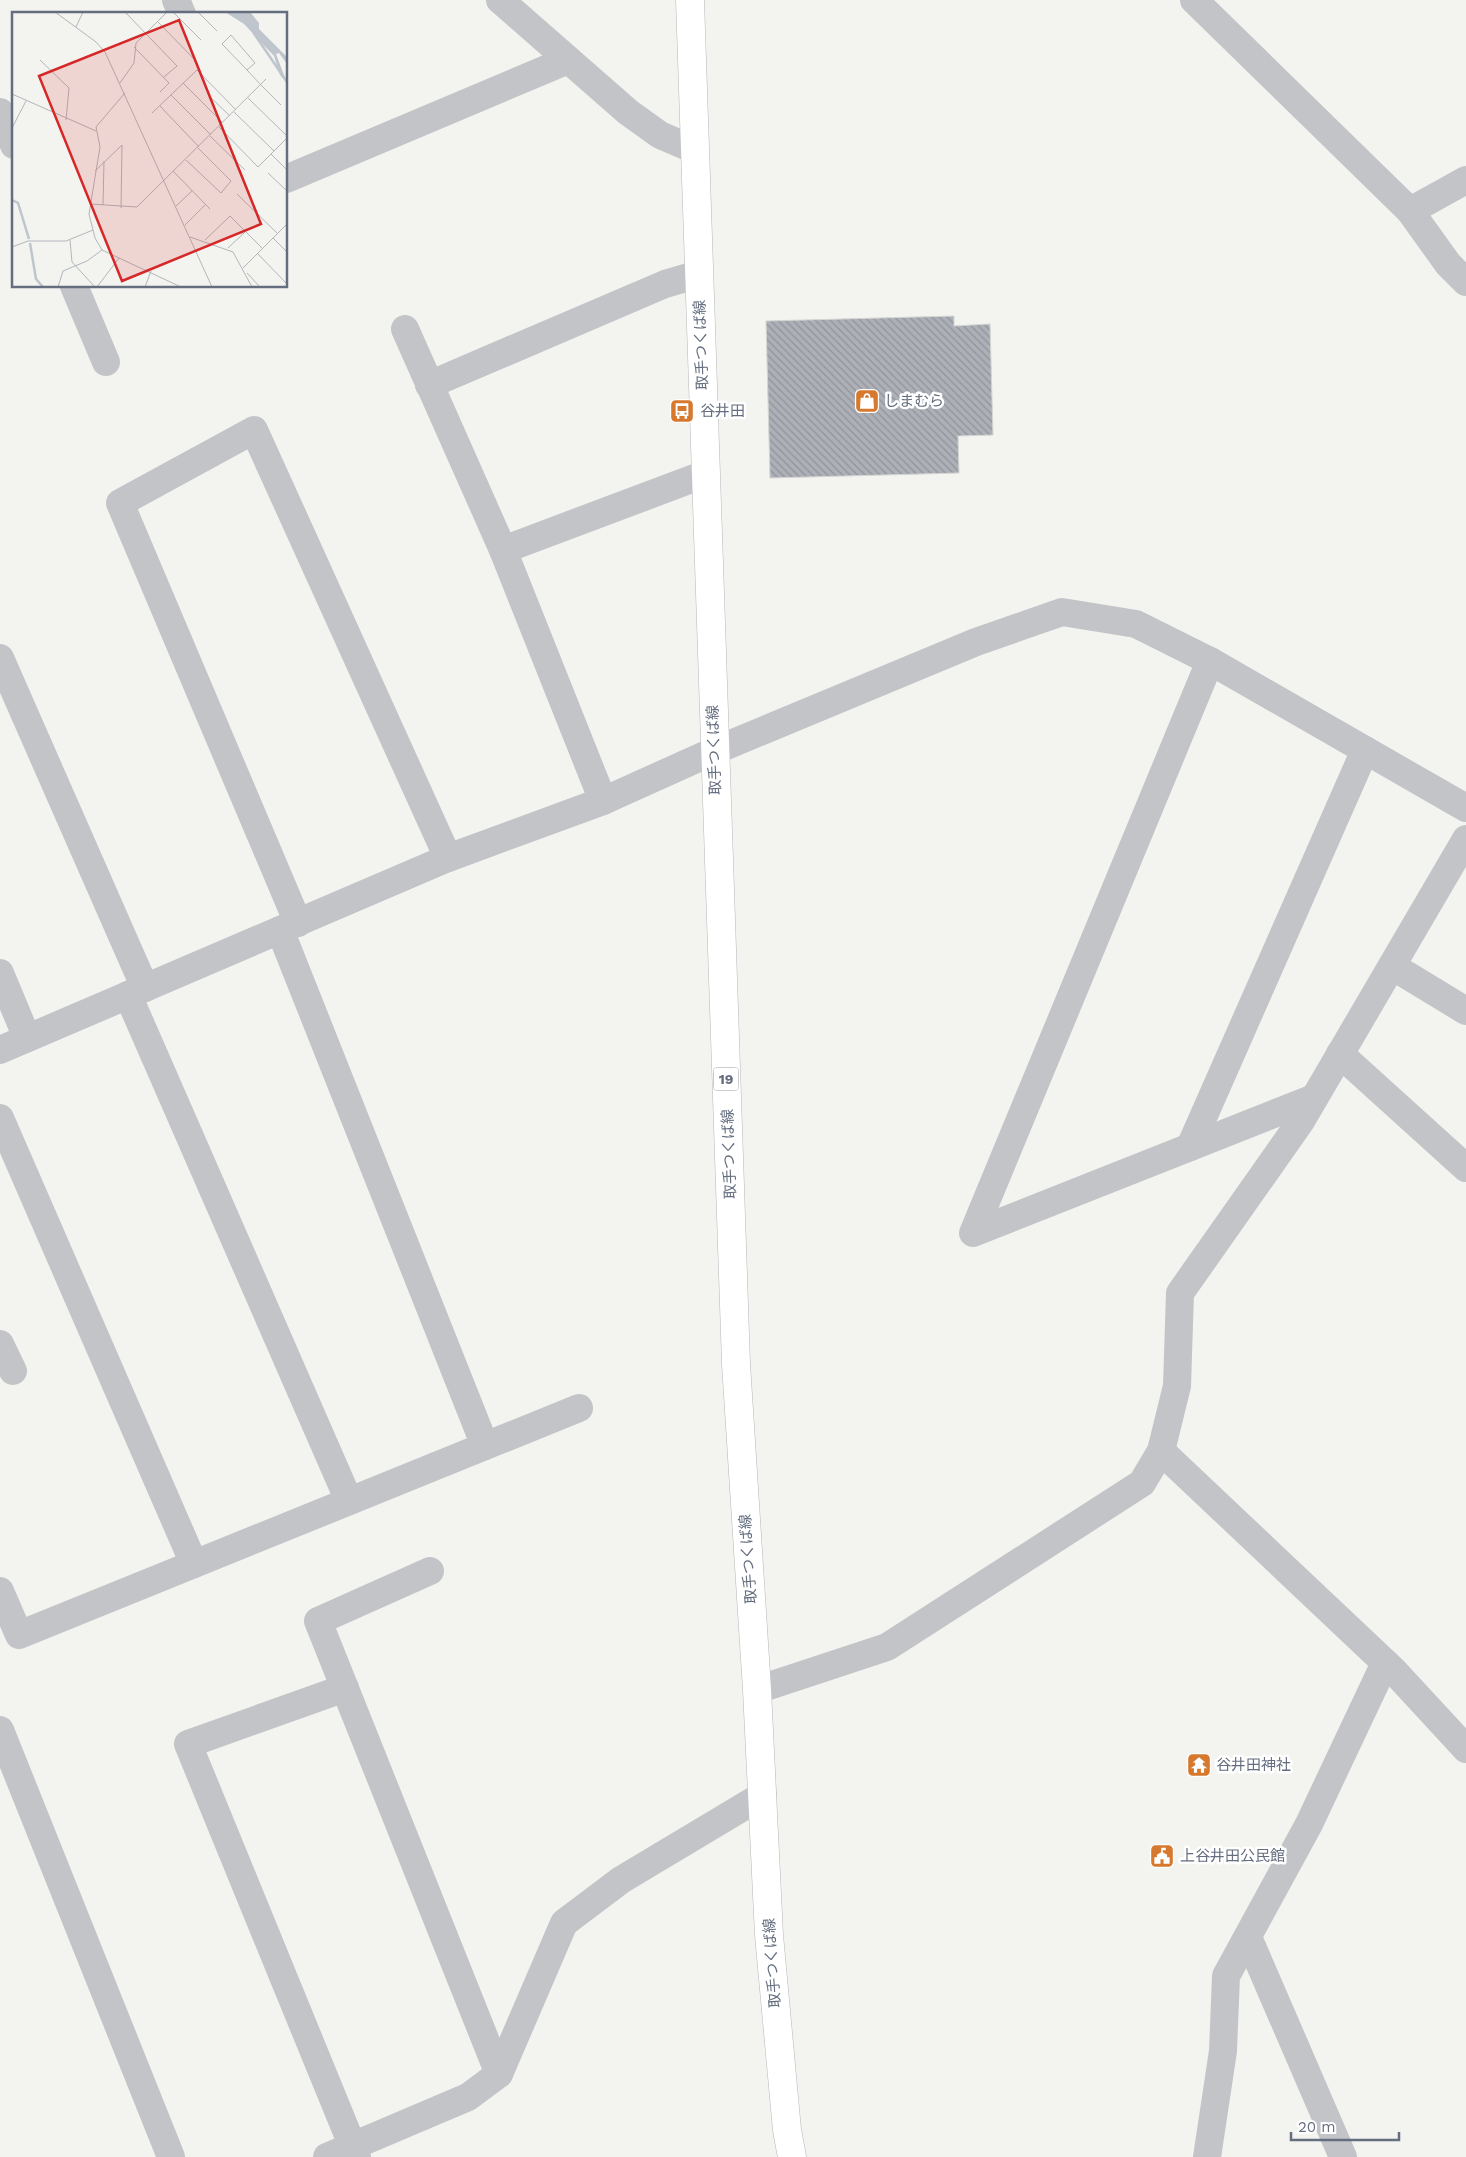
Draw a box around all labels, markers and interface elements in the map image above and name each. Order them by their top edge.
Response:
inset map [12,12,288,288]
street label: 取手つくば線 [690,300,712,390]
shop icon: しまむら [854,388,880,414]
place label: しまむら [884,392,944,410]
bus stop icon: 谷井田 [669,398,695,424]
place label: 谷井田 [700,402,745,420]
street label: 取手つくば線 [703,705,725,795]
road number: 19 [714,1068,738,1090]
street label: 取手つくば線 [718,1109,740,1199]
street label: 取手つくば線 [736,1513,760,1605]
temple icon: 谷井田神社 [1186,1752,1212,1778]
place label: 谷井田神社 [1216,1756,1291,1774]
public building icon: 上谷井田公民館 [1149,1843,1175,1869]
place label: 上谷井田公民館 [1180,1847,1285,1865]
street label: 取手つくば線 [760,1917,784,2009]
scale bar [1291,2110,1398,2142]
text: 20 m [1298,2118,1336,2136]

